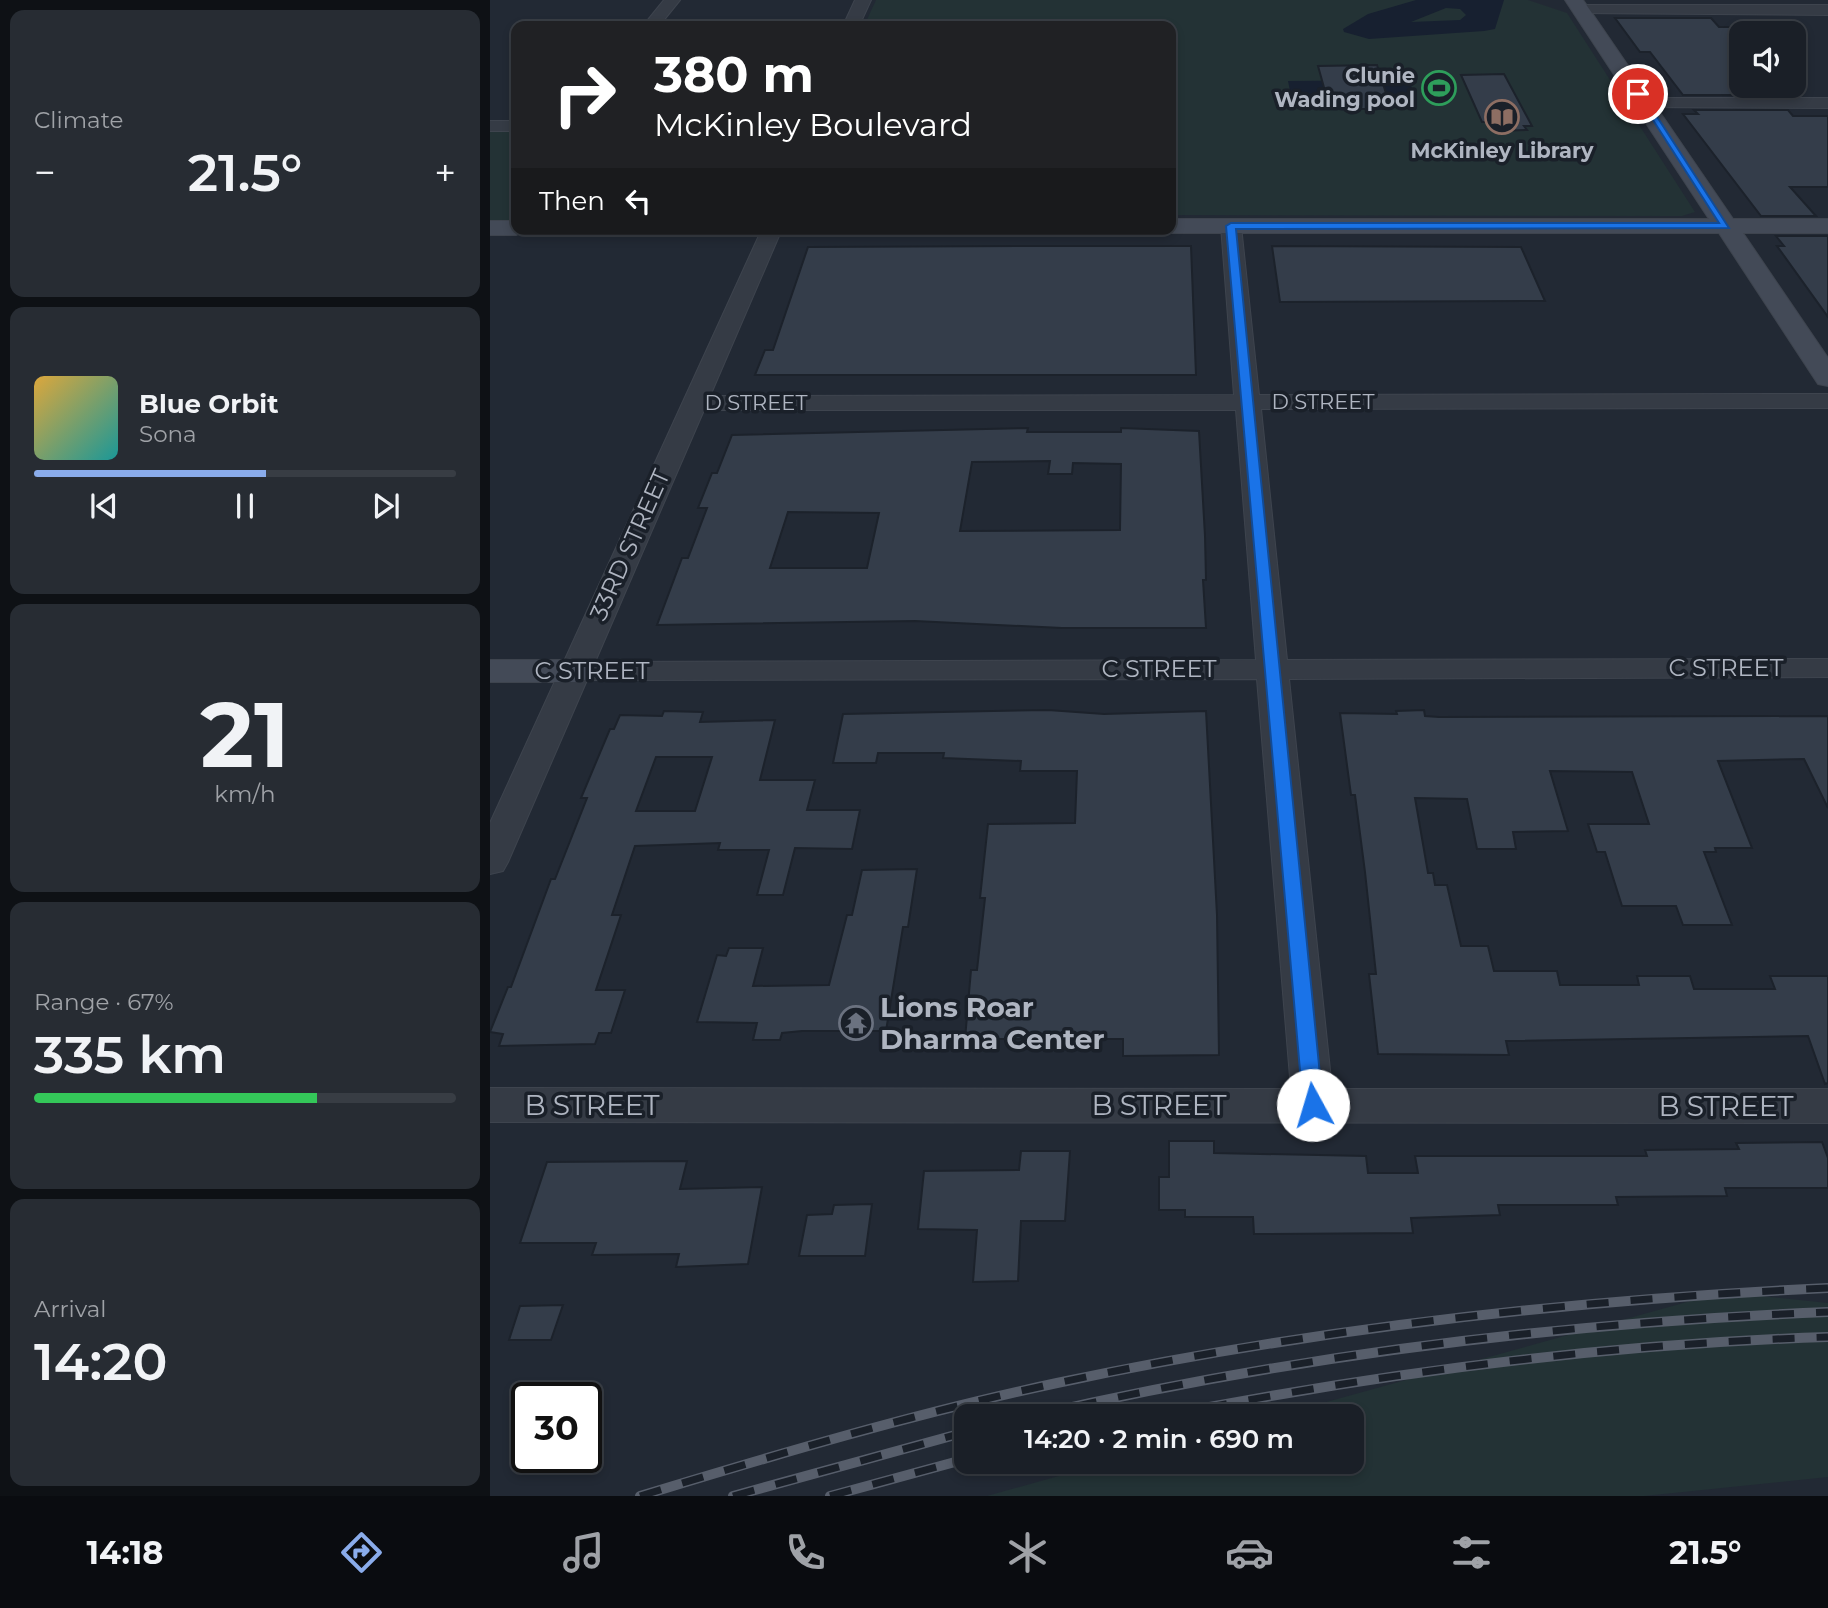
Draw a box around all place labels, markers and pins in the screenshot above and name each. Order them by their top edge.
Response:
place label: Clunie Wading pool [1274,63,1415,112]
pin [1608,64,1668,124]
sports icon: Clunie Wading pool [1420,69,1458,107]
library icon: McKinley Library [1483,98,1521,136]
place label: McKinley Library [1410,138,1594,163]
place label: Lions Roar Dharma Center [880,990,1105,1056]
temple icon: Lions Roar Dharma Center [837,1004,875,1042]

